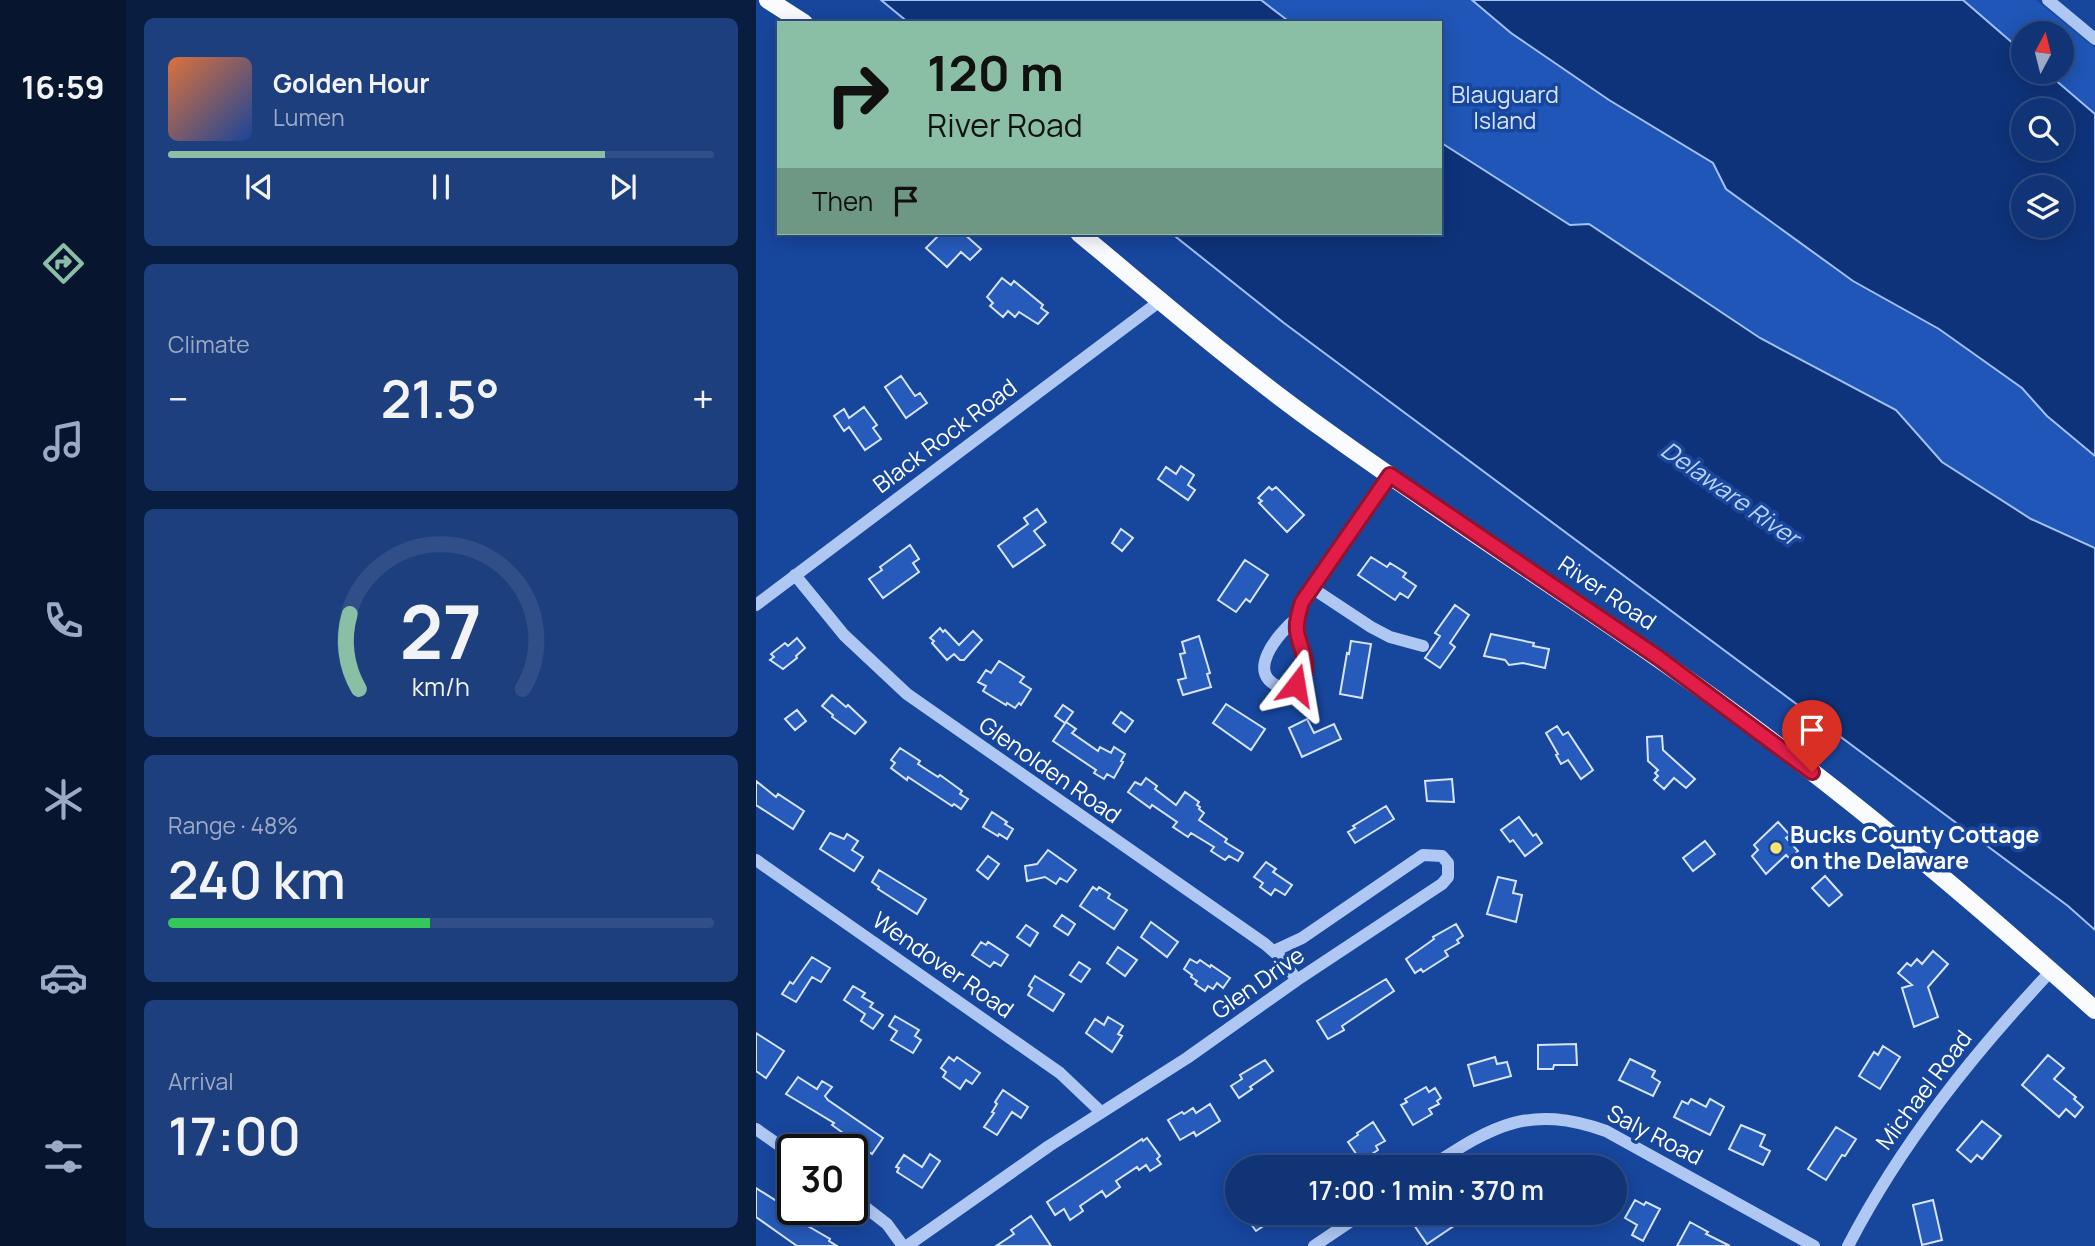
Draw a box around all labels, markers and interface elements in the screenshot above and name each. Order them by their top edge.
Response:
north arrow [2011,21,2074,84]
map controls [2011,21,2074,238]
text: 120 m [927,39,1064,106]
icon: right [812,49,903,140]
text: 16:59 [21,65,105,109]
text: Golden Hour [273,65,430,101]
park label: Blauguard Island [1451,78,1559,136]
button: search [2011,98,2074,161]
text: Lumen [273,101,345,133]
text: River Road [927,103,1083,147]
icon: previous [240,168,278,206]
icon: pause [422,168,460,206]
icon: next [604,168,642,206]
button: layers [2011,175,2074,238]
icon: arrive [887,182,925,220]
text: Then [812,183,873,219]
icon: directions [39,239,88,288]
text: Climate [168,328,250,360]
text: 21.5° [381,363,500,434]
street label: Black Rock Road [866,371,1023,500]
text: − [168,372,189,424]
text: + [692,372,714,424]
icon: music [39,417,88,466]
water label: Delaware River [1655,433,1809,555]
street label: River Road [1552,548,1663,637]
text: 27 [400,581,482,681]
icon: phone [39,596,88,645]
position arrow [1259,648,1333,722]
text: km/h [412,669,470,704]
pin [1782,700,1842,772]
street label: Glenolden Road [973,708,1128,830]
icon: arrive [1793,711,1831,749]
icon: climate [39,775,88,824]
text: Range · 48% [168,809,298,841]
place label: Bucks County Cottage on the Delaware [1790,818,2040,876]
marker: Bucks County Cottage on the Delaware [1768,840,1784,856]
text: 240 km [168,844,346,915]
street label: Wendover Road [867,904,1021,1025]
street label: Glen Drive [1205,938,1310,1026]
icon: car [39,953,88,1002]
street label: Michael Road [1868,1023,1979,1156]
text: Arrival [168,1065,234,1097]
street label: Saly Road [1602,1096,1709,1172]
text: 17:00 [168,1100,301,1171]
icon: filters [39,1132,88,1181]
speed limit sign: 30 [777,1134,868,1225]
text: 17:00 · 1 min · 370 m [1308,1172,1544,1208]

